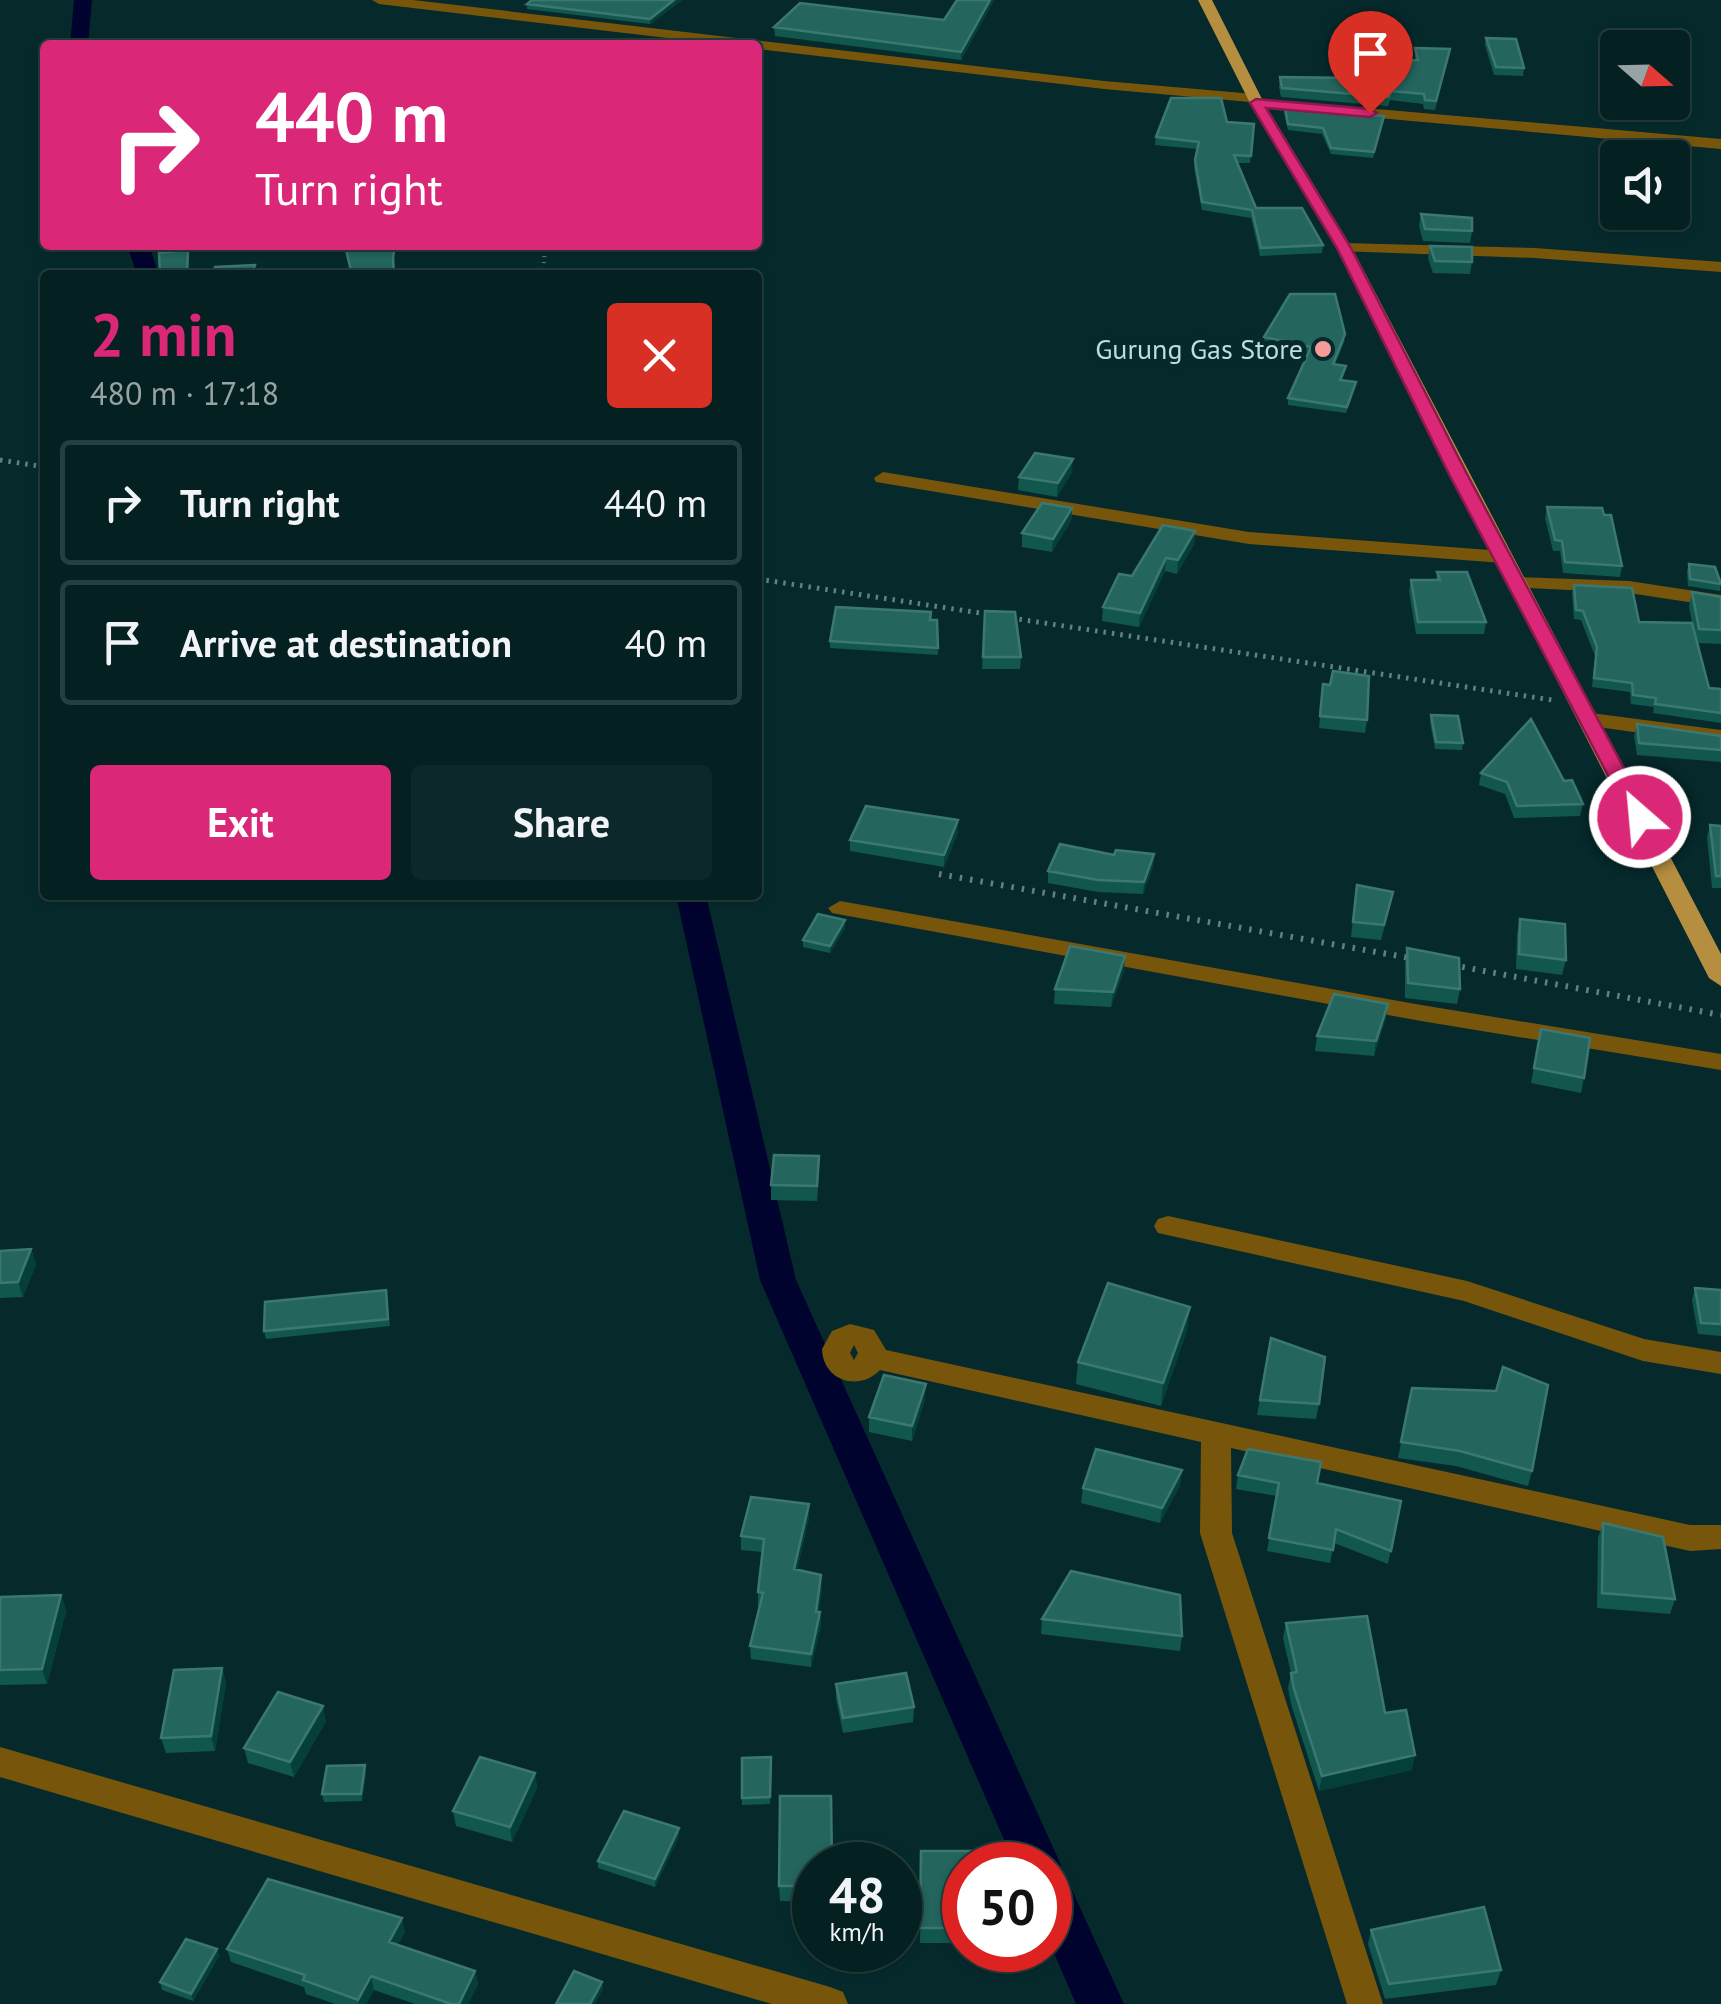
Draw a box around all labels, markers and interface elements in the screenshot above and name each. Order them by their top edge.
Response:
pin [1328,11,1413,114]
icon: arrive [1343,26,1398,81]
north arrow [1600,30,1690,120]
map controls [1600,30,1690,230]
text: 440 m [255,71,448,161]
icon: right [90,80,220,210]
button: sound [1600,140,1690,230]
text: Turn right [255,159,443,217]
text: 2 min [90,295,236,373]
button: close [607,303,712,408]
place label: Gurung Gas Store [1095,330,1303,367]
marker: Gurung Gas Store [1312,338,1334,360]
text: 480 m · 17:18 [90,372,279,414]
icon: right [95,475,150,530]
text: Turn right [180,478,340,527]
text: 440 m [604,478,707,527]
icon: arrive [95,615,150,670]
text: Arrive at destination [180,618,512,667]
text: 40 m [625,618,707,667]
button: Exit [90,765,391,880]
button: Share [411,765,712,880]
position arrow [1588,765,1692,869]
speed limit sign: 50 [942,1842,1072,1972]
text: 48 [829,1862,885,1927]
text: km/h [830,1916,884,1948]

